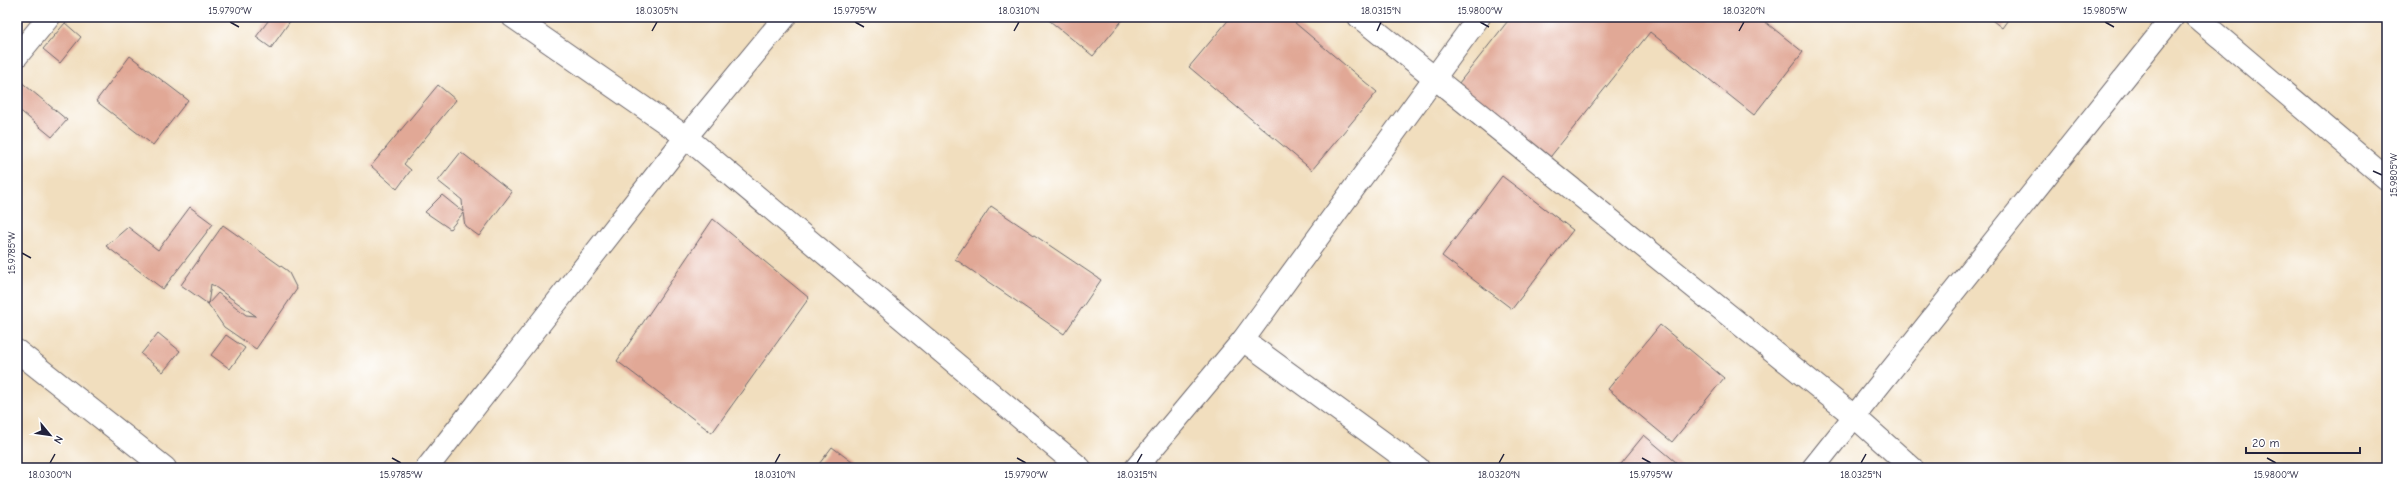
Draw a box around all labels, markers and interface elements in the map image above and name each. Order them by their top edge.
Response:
text: 15.9790°W [208,5,252,17]
text: 18.0305°N [636,5,678,17]
text: 15.9795°W [834,5,877,17]
text: 18.0310°N [999,5,1039,17]
text: 18.0315°N [1361,5,1401,17]
text: 15.9800°W [1458,5,1503,17]
text: 18.0320°N [1723,5,1765,17]
text: 15.9805°W [2083,5,2127,17]
text: 15.9805°W [2388,153,2400,197]
text: 15.9785°W [6,231,18,274]
north arrow [30,415,70,455]
scale bar [2246,429,2360,455]
text: N [51,433,66,446]
text: 20 m [2252,436,2280,450]
text: 18.0300°N [28,469,72,481]
text: 15.9785°W [380,469,423,481]
text: 18.0310°N [755,469,795,481]
text: 15.9790°W [1004,469,1048,481]
text: 18.0315°N [1117,469,1157,481]
text: 18.0320°N [1478,469,1520,481]
text: 15.9795°W [1630,469,1673,481]
text: 18.0325°N [1840,469,1882,481]
text: 15.9800°W [2254,469,2299,481]

